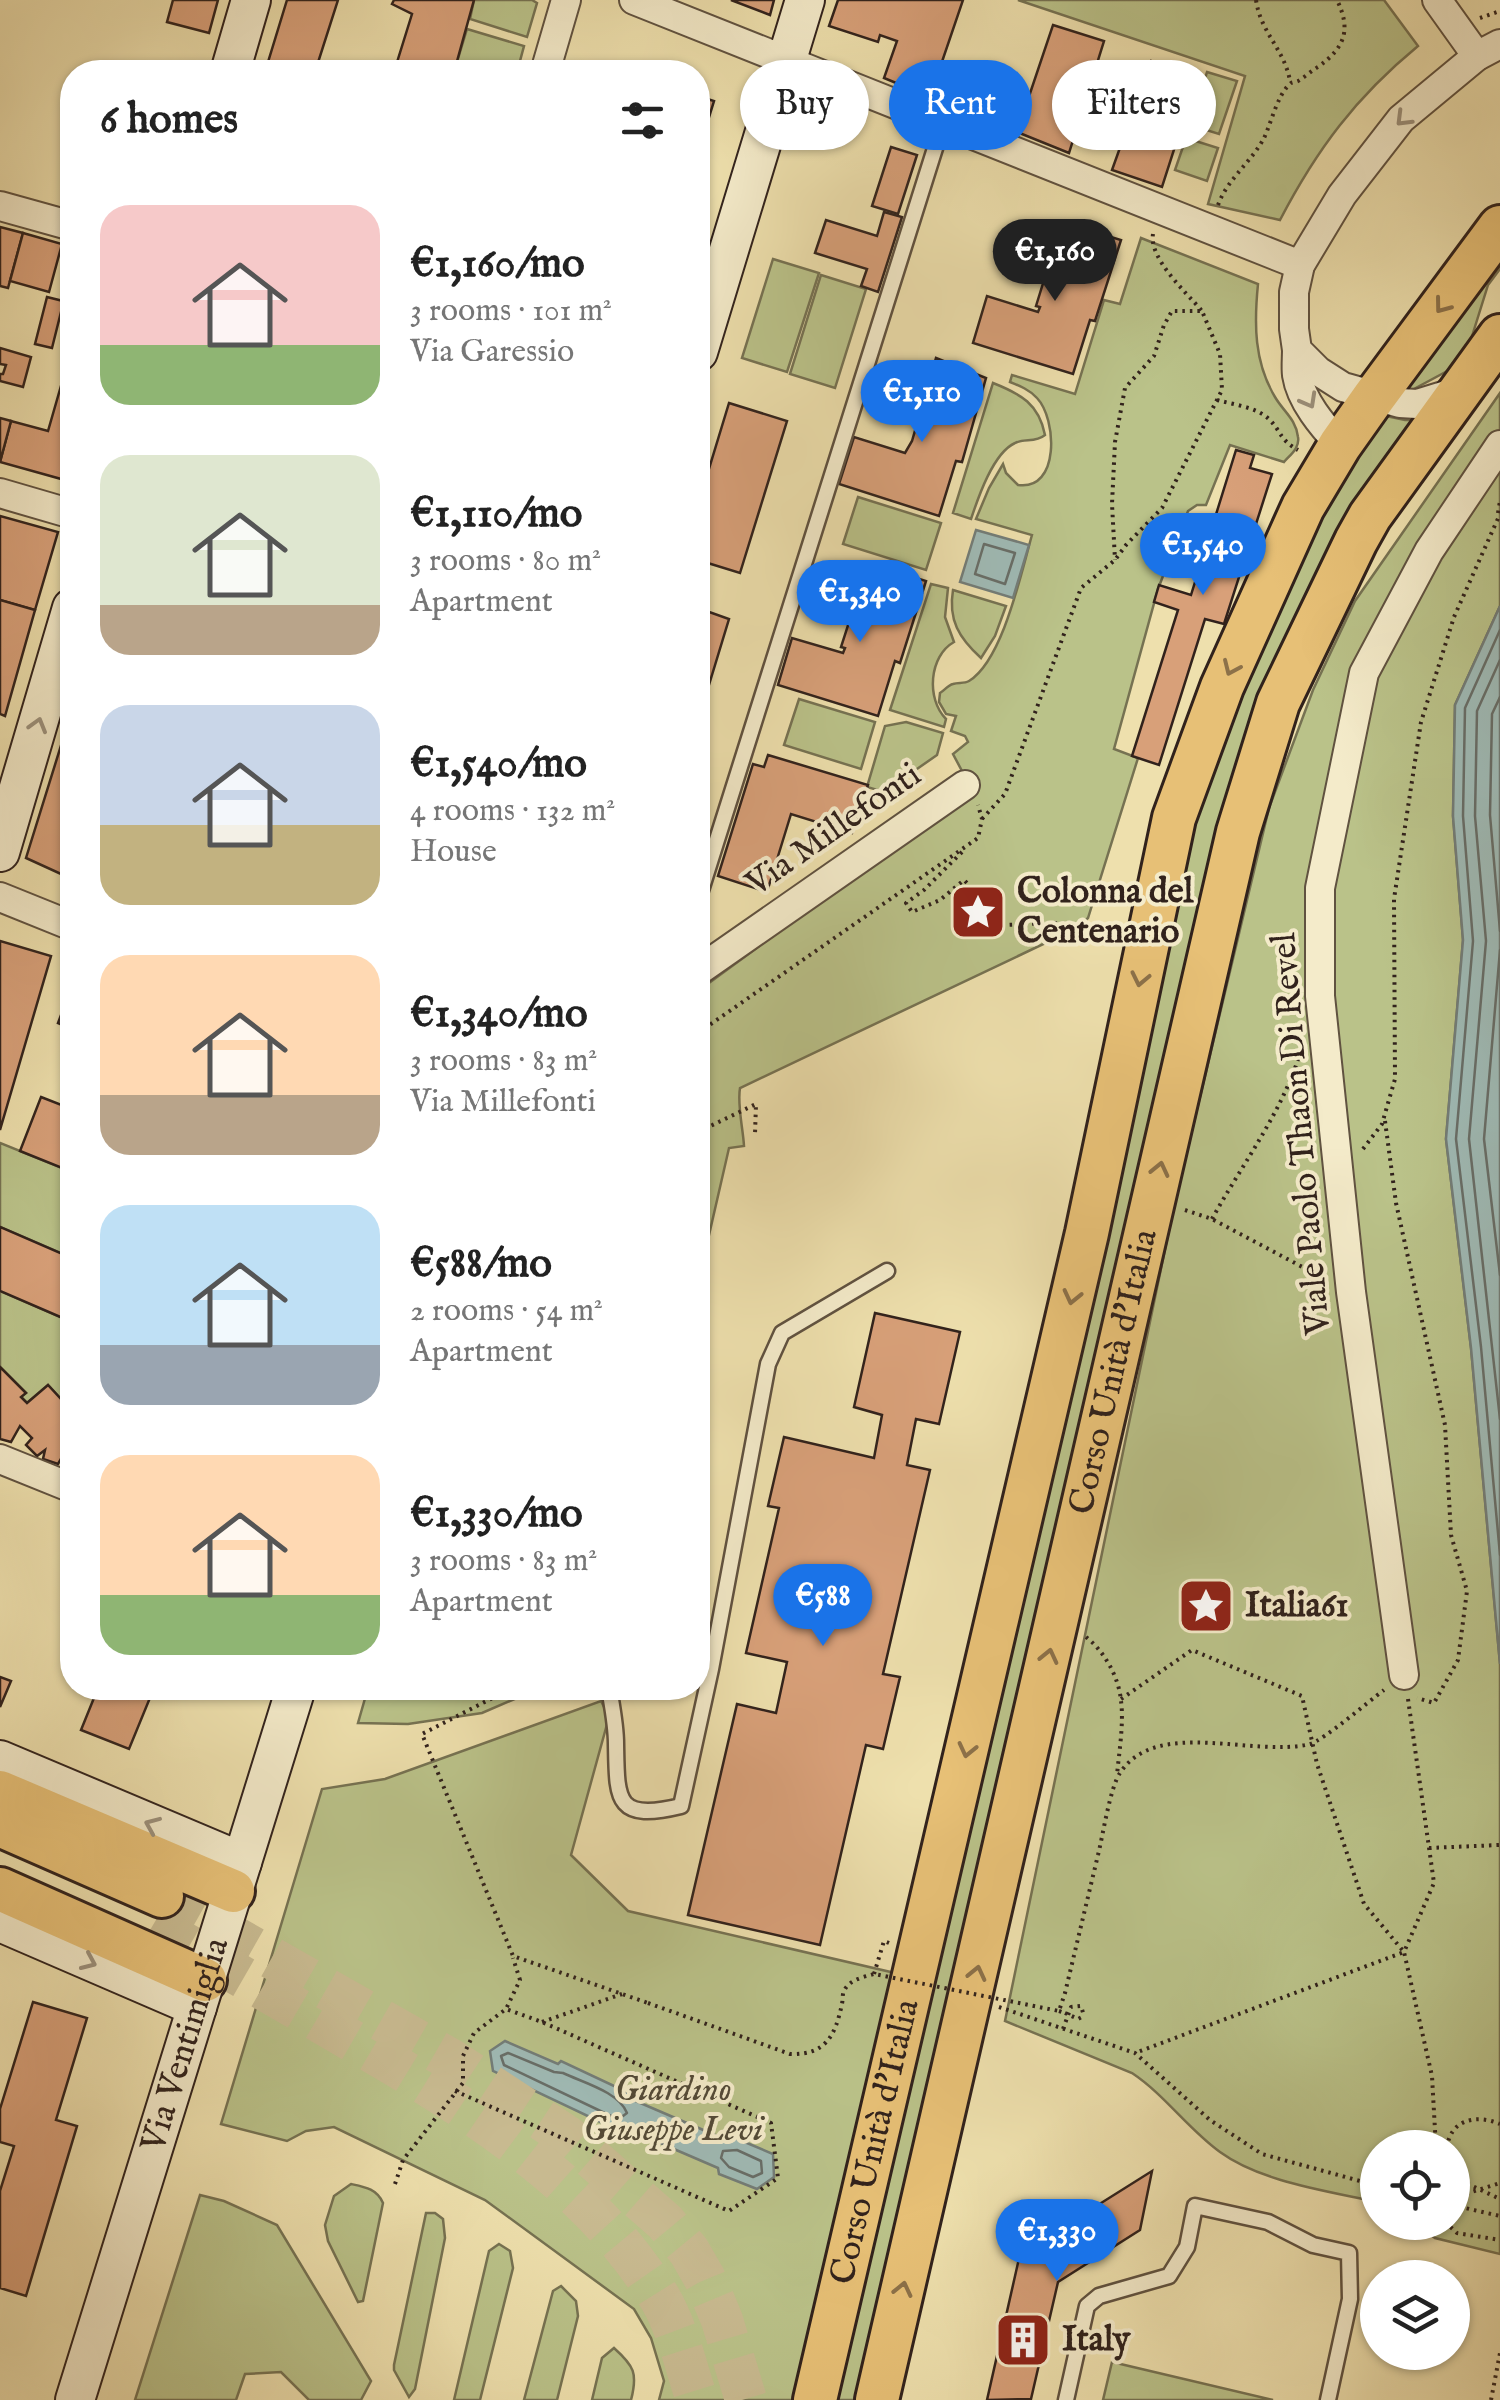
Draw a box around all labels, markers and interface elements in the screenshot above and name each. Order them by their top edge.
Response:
chip: Buy [740,60,869,150]
chip: Rent [889,60,1032,150]
chip: Filters [1052,60,1216,150]
icon: filters [615,93,670,148]
text: 6 homes [100,94,238,147]
one-way arrow [1397,107,1415,125]
pin: €1,160 [974,219,1136,304]
text: €1,160 [1015,231,1095,272]
text: €1,160/mo [410,238,585,291]
icon: home [180,245,300,365]
text: 3 rooms · 101 m² [410,291,612,332]
one-way arrow [1437,295,1454,313]
text: Via Garessio [410,332,574,373]
pin: €1,110 [841,360,1003,445]
text: €1,110 [883,372,961,413]
one-way arrow [1296,391,1316,409]
text: €1,110/mo [410,488,582,541]
icon: home [180,495,300,615]
pin: €1,540 [1122,513,1284,598]
text: €1,540 [1162,525,1244,566]
text: 3 rooms · 80 m² [410,541,601,582]
pin: €1,340 [779,560,941,645]
text: €1,340 [819,572,901,613]
text: Apartment [410,582,553,623]
one-way arrow [1223,658,1243,676]
one-way arrow [26,718,47,735]
text: €1,540/mo [410,738,587,791]
icon: home [180,745,300,865]
street label: Via Millefonti [737,753,930,907]
text: 4 rooms · 132 m² [410,791,615,832]
text: House [410,832,497,873]
place label: Colonna del Centenario [1017,870,1195,955]
place icon: Colonna del Centenario [948,882,1008,942]
street label: Viale Paolo Thaon Di Revel [1262,931,1342,1338]
one-way arrow [1131,970,1152,987]
text: €1,340/mo [410,988,588,1041]
icon: home [180,995,300,1115]
text: 3 rooms · 83 m² [410,1041,597,1082]
text: Via Millefonti [410,1082,596,1123]
one-way arrow [1148,1160,1169,1177]
street label: Corso Unità d'Italia [1059,1224,1168,1519]
text: €588/mo [410,1238,552,1291]
icon: home [180,1245,300,1365]
one-way arrow [1063,1288,1084,1305]
text: 2 rooms · 54 m² [410,1291,603,1332]
text: Apartment [410,1332,553,1373]
text: €1,330/mo [410,1488,583,1541]
icon: home [180,1495,300,1615]
text: 3 rooms · 83 m² [410,1541,597,1582]
pin: €588 [764,1564,882,1649]
text: €588 [795,1576,851,1617]
place icon: Italia61 [1176,1576,1236,1636]
text: Apartment [410,1582,553,1623]
place label: Italia61 [1245,1584,1349,1629]
one-way arrow [1037,1648,1058,1665]
one-way arrow [958,1741,979,1758]
one-way arrow [144,1816,162,1836]
street label: Via Ventimiglia [131,1931,240,2158]
one-way arrow [79,1949,97,1969]
one-way arrow [965,1965,986,1982]
street label: Corso Unità d'Italia [820,1994,930,2289]
park label: Giardino Giuseppe Levi [583,2068,765,2153]
map controls [1360,2130,1470,2370]
button: locate [1360,2130,1470,2240]
pin: €1,330 [976,2199,1138,2284]
text: €1,330 [1018,2211,1096,2252]
button: layers [1360,2260,1470,2370]
one-way arrow [891,2281,912,2298]
building icon: Italy [993,2310,1053,2370]
place label: Italy [1062,2318,1131,2363]

